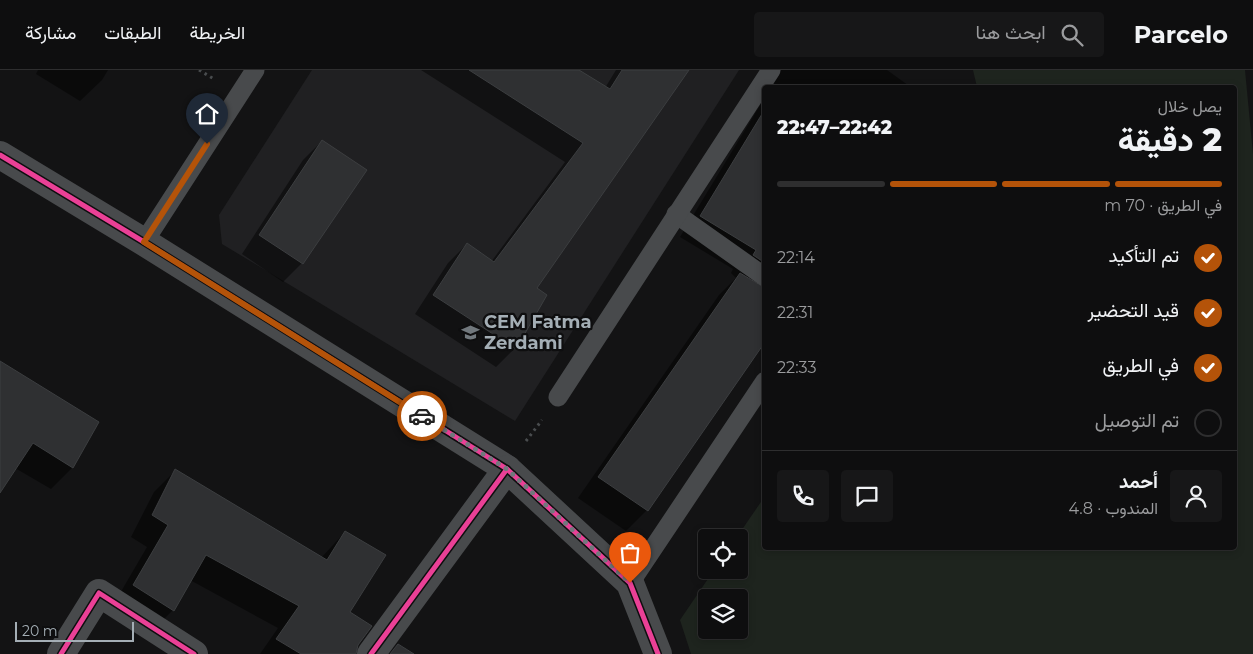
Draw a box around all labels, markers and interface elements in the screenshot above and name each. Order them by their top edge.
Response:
search box [754,12,1104,57]
text: Parcelo [1134,20,1228,49]
text: ابحث هنا [976,21,1046,44]
icon: search [1058,21,1086,49]
text: مشاركة [25,22,76,44]
text: الطبقات [104,22,161,44]
text: الخريطة [189,22,245,44]
pin [186,93,228,144]
text: يصل خلال [1158,97,1222,116]
icon: home [193,100,221,128]
text: 22:42–22:47 [777,116,892,139]
text: 2 دقيقة [1118,120,1222,159]
text: في الطريق · 70 m [1104,196,1222,215]
text: تم التأكيد [1109,244,1179,267]
icon: check [1194,244,1222,272]
text: 22:14 [777,248,815,267]
text: قيد التحضير [1087,299,1179,322]
icon: check [1194,299,1222,327]
text: 22:31 [777,303,813,322]
place label: CEM Fatma Zerdami [484,311,592,354]
school or university icon: CEM Fatma Zerdami [460,322,480,342]
text: في الطريق [1102,354,1179,377]
icon: check [1194,354,1222,382]
text: 22:33 [777,358,817,377]
courier [397,391,447,441]
icon: car [408,402,436,430]
text: تم التوصيل [1095,409,1179,432]
button: phone [777,470,829,522]
button: chat [841,470,893,522]
text: أحمد [1119,470,1158,493]
button: person [1170,470,1222,522]
text: المندوب · 4.8 [1068,499,1158,518]
map controls [698,529,748,639]
button: locate [698,529,748,579]
pin [609,532,651,583]
icon: bag [616,539,644,567]
button: layers [698,589,748,639]
scale bar [15,619,134,642]
text: 20 m [22,622,58,640]

